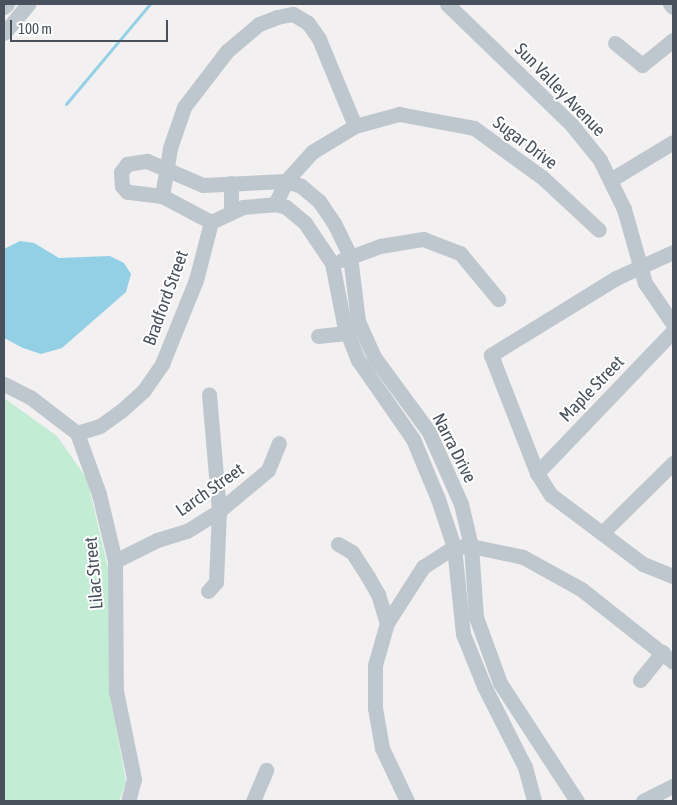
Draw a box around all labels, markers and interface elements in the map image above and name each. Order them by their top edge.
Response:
scale bar [12,10,170,42]
text: 100 m [18,20,52,37]
street label: Sun Valley Avenue [510,39,610,141]
street label: Sugar Drive [489,112,561,174]
street label: Bradford Street [139,248,193,348]
street label: Maple Street [555,351,629,427]
street label: Narra Drive [427,410,481,486]
street label: Larch Street [172,459,248,521]
street label: Lilac Street [80,536,108,610]

